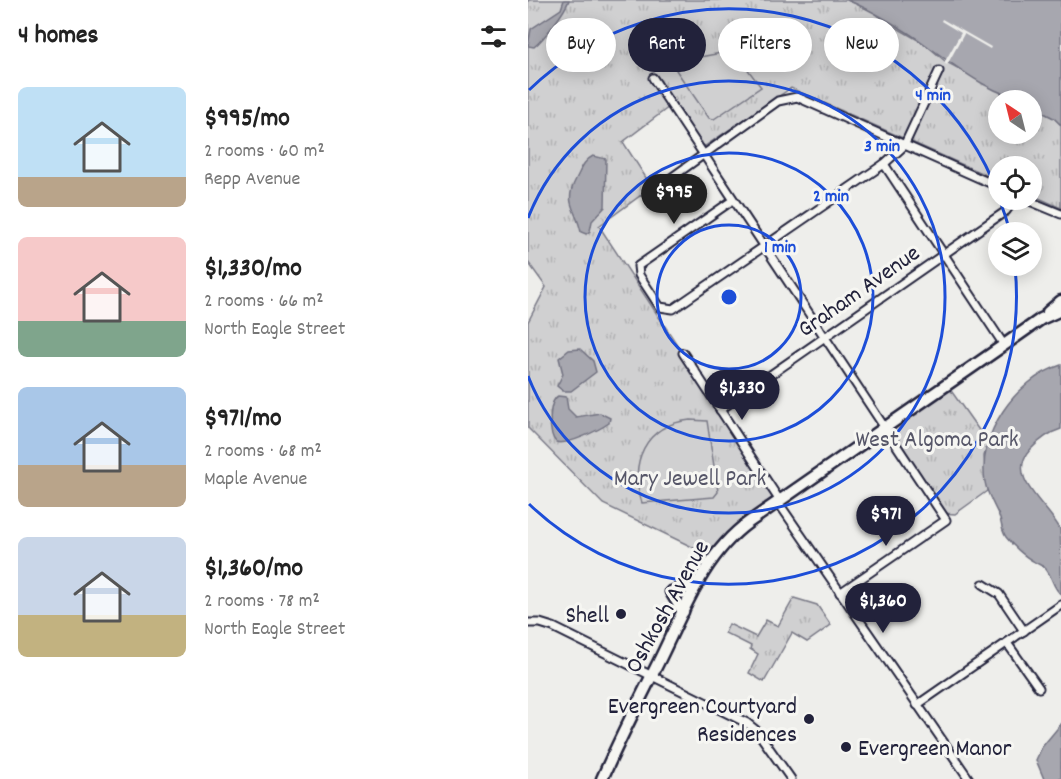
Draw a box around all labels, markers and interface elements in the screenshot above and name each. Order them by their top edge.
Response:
text: 4 homes [18,18,98,55]
chip: Buy [546,18,616,72]
chip: Rent [628,18,706,72]
chip: Filters [718,18,812,72]
chip: New [824,18,899,72]
icon: filters [477,20,510,53]
text: 4 min [915,84,951,109]
north arrow [988,90,1042,144]
map controls [988,90,1042,276]
text: $995/mo [204,101,290,138]
icon: home [66,111,138,183]
text: 3 min [864,135,900,160]
text: 2 rooms · 60 m² [204,138,325,166]
button: locate [988,156,1042,210]
text: Repp Avenue [204,166,300,194]
pin: $995 [638,174,710,225]
text: $995 [655,179,693,207]
text: 2 min [813,185,849,210]
button: layers [988,222,1042,276]
text: 1 min [764,236,796,261]
street label: Graham Avenue [792,238,928,347]
text: $1,330/mo [204,251,302,288]
icon: home [66,261,138,333]
centre of rings [719,287,739,307]
text: 2 rooms · 66 m² [204,288,324,316]
text: North Eagle Street [204,316,345,344]
pin: $1,330 [693,370,791,421]
text: $1,330 [719,375,765,403]
text: $971/mo [204,401,282,438]
icon: home [66,411,138,483]
park label: West Algoma Park [856,424,1018,458]
text: 2 rooms · 68 m² [204,438,322,466]
park label: Mary Jewell Park [614,463,766,497]
text: Maple Avenue [204,466,307,494]
pin: $971 [850,496,922,547]
text: $971 [870,501,902,529]
street label: Oshkosh Avenue [618,535,719,680]
text: $1,360/mo [204,551,303,588]
icon: home [66,561,138,633]
pin: $1,360 [834,583,932,634]
text: 2 rooms · 78 m² [204,588,320,616]
text: $1,360 [859,588,907,616]
place label: Shell [565,600,609,634]
marker: Shell [614,607,628,621]
text: North Eagle Street [204,616,345,644]
place label: Evergreen Courtyard Residences [608,691,797,753]
marker: Evergreen Courtyard Residences [802,712,816,726]
place label: Evergreen Manor [858,733,1012,767]
marker: Evergreen Manor [839,740,853,754]

